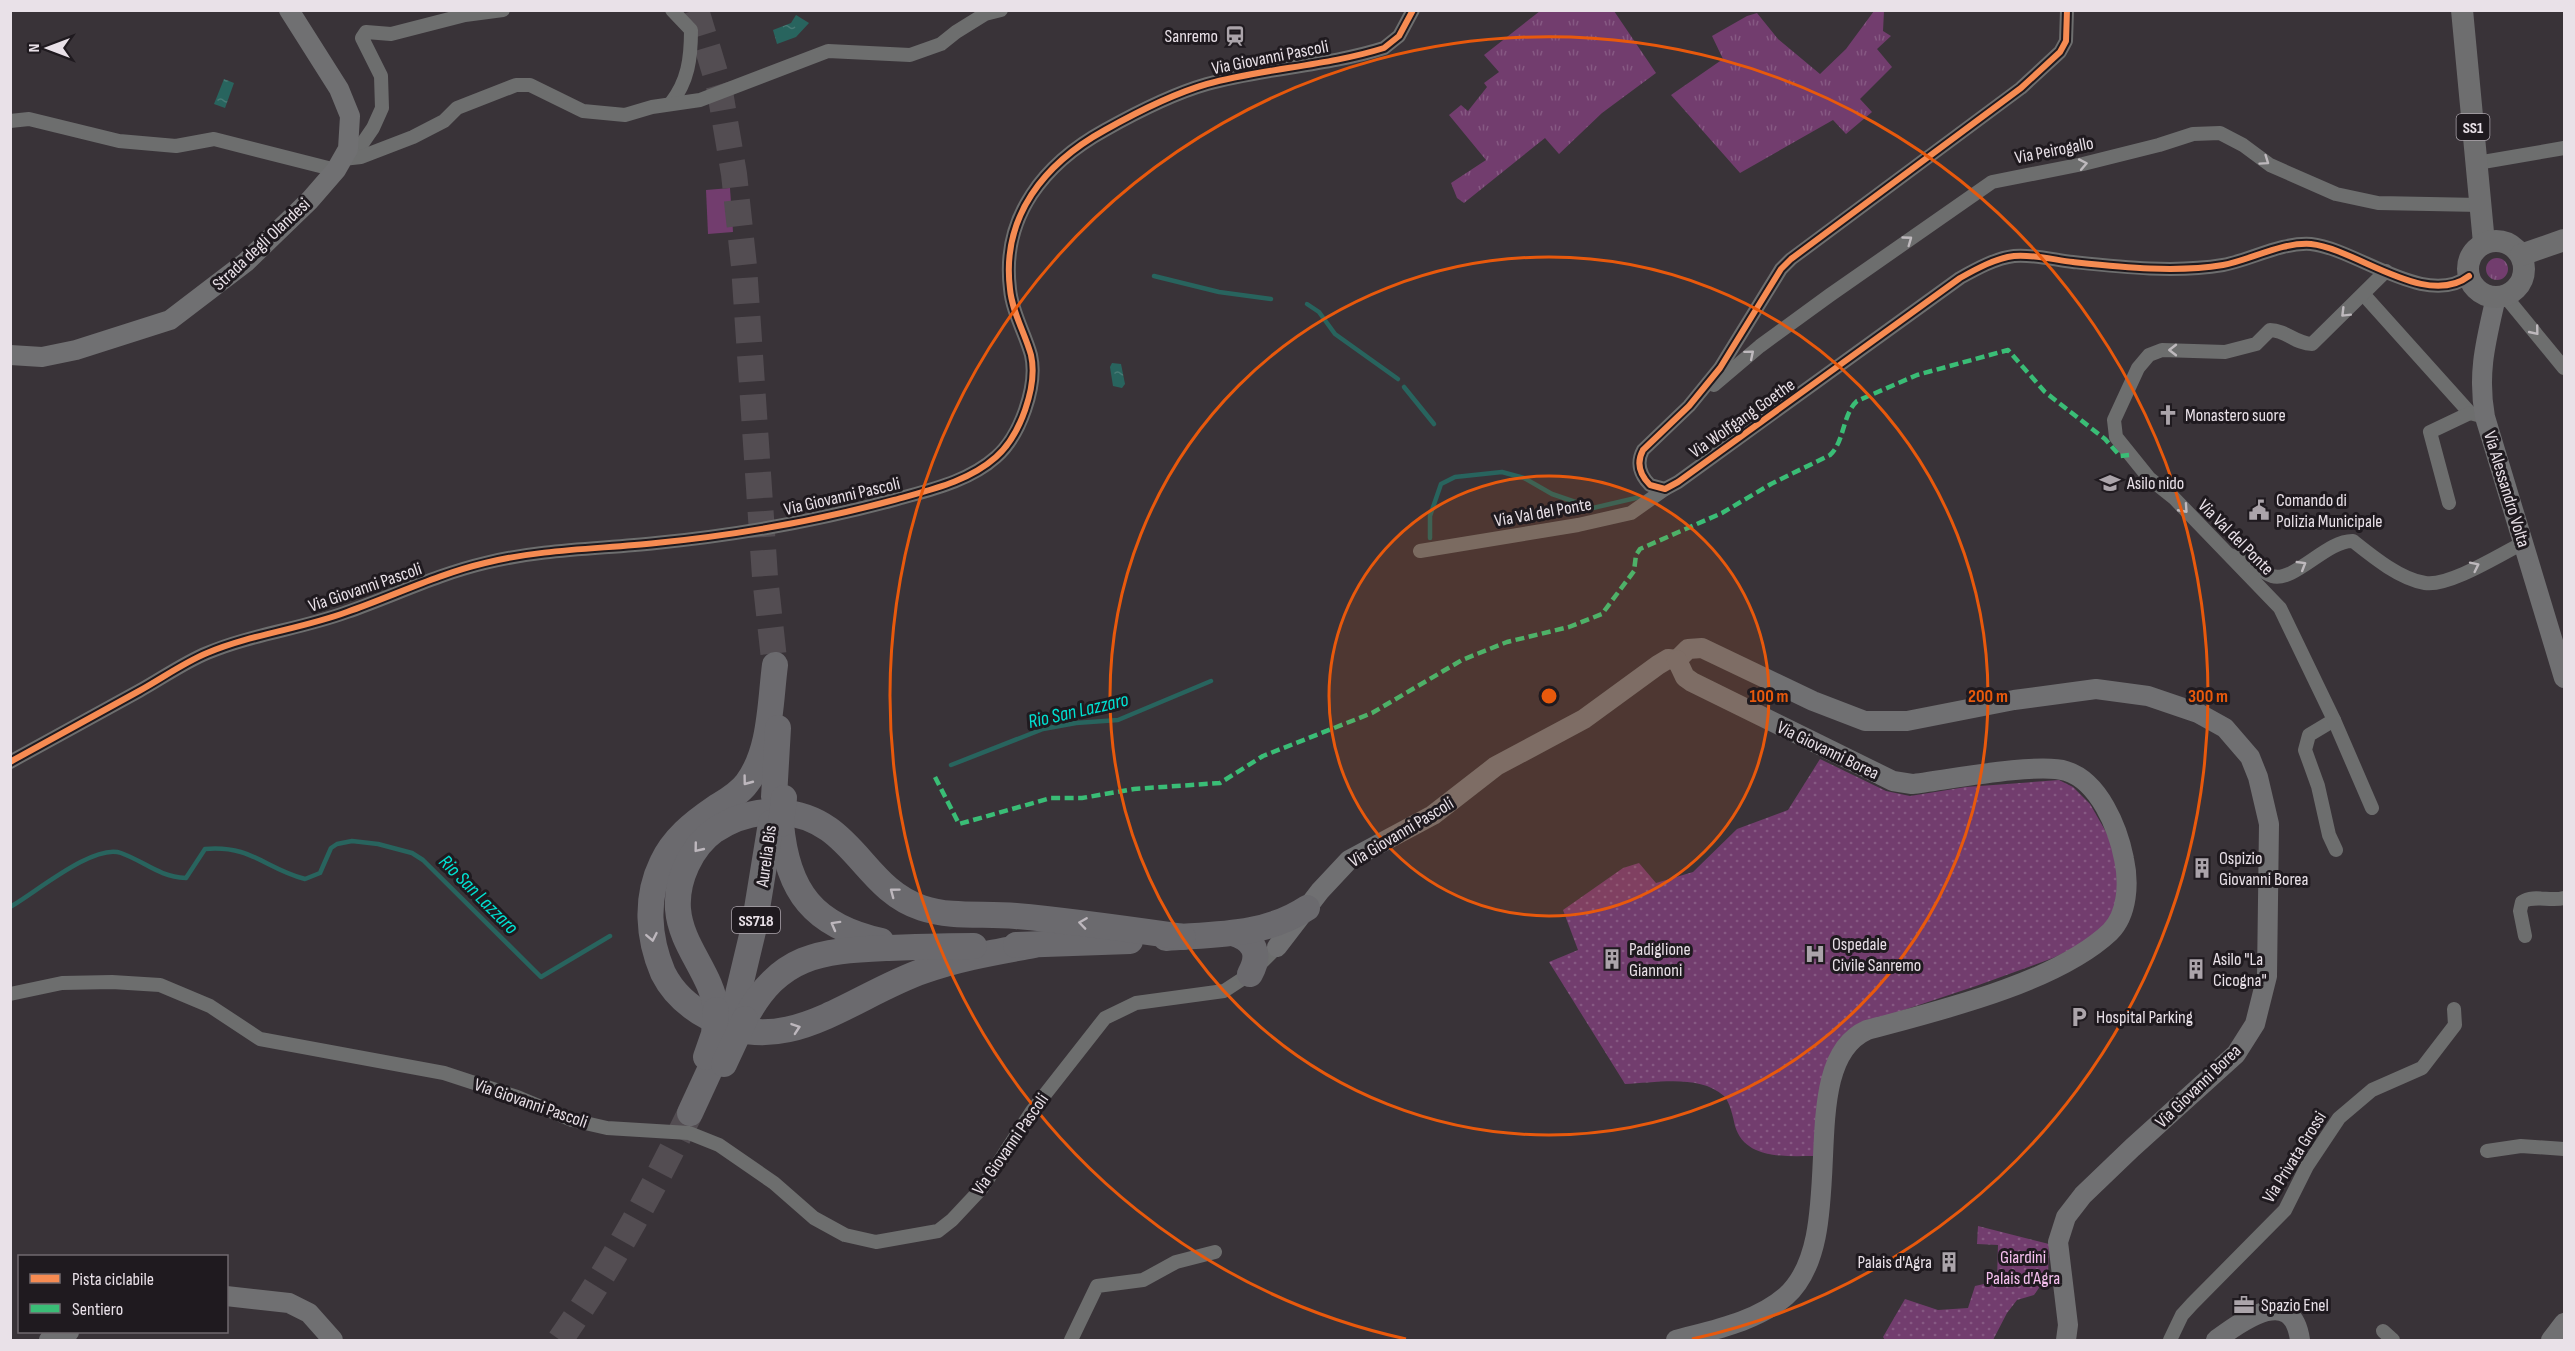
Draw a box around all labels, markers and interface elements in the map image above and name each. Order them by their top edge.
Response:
north arrow [18,18,78,78]
station icon: Sanremo [1223,24,1247,48]
place label: Sanremo [1165,26,1218,47]
street label: Via Giovanni Pascoli [1210,36,1330,79]
text: N [25,44,44,52]
road number: SS1 [2456,114,2490,140]
street label: Via Peirogallo [2013,133,2095,168]
one-way arrow [2259,154,2270,165]
one-way arrow [2077,158,2087,171]
street label: Strada degli Olandesi [208,194,314,295]
one-way arrow [1901,236,1912,247]
one-way arrow [2341,307,2352,317]
one-way arrow [2528,325,2539,336]
one-way arrow [2168,344,2177,356]
one-way arrow [1743,351,1754,362]
street label: Via Wolfgang Goethe [1685,374,1799,463]
church icon: Monastero suore [2156,403,2180,427]
place label: Monastero suore [2185,405,2286,426]
street label: Via Alessandro Volta [2479,428,2534,550]
school or university icon: Asilo nido [2098,471,2122,495]
street label: Via Giovanni Pascoli [782,473,902,520]
place label: Asilo nido [2126,473,2184,494]
place label: Comando di Polizia Municipale [2276,490,2383,532]
street label: Via Val del Ponte [1493,494,1593,531]
street label: Via Val del Ponte [2193,495,2278,580]
public building icon: Comando di Polizia Municipale [2247,498,2271,522]
one-way arrow [2177,502,2188,513]
street label: Via Giovanni Pascoli [306,558,425,617]
one-way arrow [2296,561,2306,573]
one-way arrow [2469,562,2480,574]
centre of rings [1539,686,1559,706]
text: 100 m [1750,686,1789,707]
text: 200 m [1968,686,2008,707]
text: 300 m [2188,686,2228,707]
water label: Rio San Lazzaro [1026,688,1131,734]
street label: Via Giovanni Borea [1773,717,1882,784]
one-way arrow [743,775,754,786]
street label: Via Giovanni Pascoli [1345,793,1457,872]
street label: Aurelia Bis [752,824,781,889]
one-way arrow [695,841,706,852]
place label: Ospizio Giovanni Borea [2219,848,2309,890]
water label: Rio San Lazzaro [434,850,523,939]
building icon: Ospizio Giovanni Borea [2190,856,2214,880]
one-way arrow [890,888,901,899]
road number: SS718 [732,907,780,933]
one-way arrow [1078,918,1088,930]
one-way arrow [831,921,841,932]
one-way arrow [645,931,658,941]
place label: Ospedale Civile Sanremo [1832,934,1921,976]
place label: Padiglione Giannoni [1629,939,1691,981]
hospital icon: Ospedale Civile Sanremo [1803,942,1827,966]
building icon: Padiglione Giannoni [1600,947,1624,971]
place label: Asilo "La Cicogna" [2212,949,2267,991]
building icon: Asilo "La Cicogna" [2184,957,2208,981]
parking icon: Hospital Parking [2067,1005,2091,1029]
place label: Hospital Parking [2096,1007,2193,1028]
one-way arrow [790,1022,801,1035]
street label: Via Giovanni Borea [2151,1040,2246,1132]
street label: Via Giovanni Pascoli [471,1074,590,1133]
street label: Via Giovanni Pascoli [968,1090,1053,1199]
street label: Via Privata Grossi [2258,1108,2331,1207]
park label: Giardini Palais d'Agra [1986,1247,2060,1289]
building icon: Palais d'Agra [1937,1250,1961,1274]
place label: Palais d'Agra [1857,1252,1932,1273]
legend [18,1255,228,1333]
text: Pista ciclabile [72,1269,154,1290]
office icon: Spazio Enel [2232,1293,2256,1317]
place label: Spazio Enel [2261,1295,2329,1316]
text: Sentiero [72,1299,123,1320]

